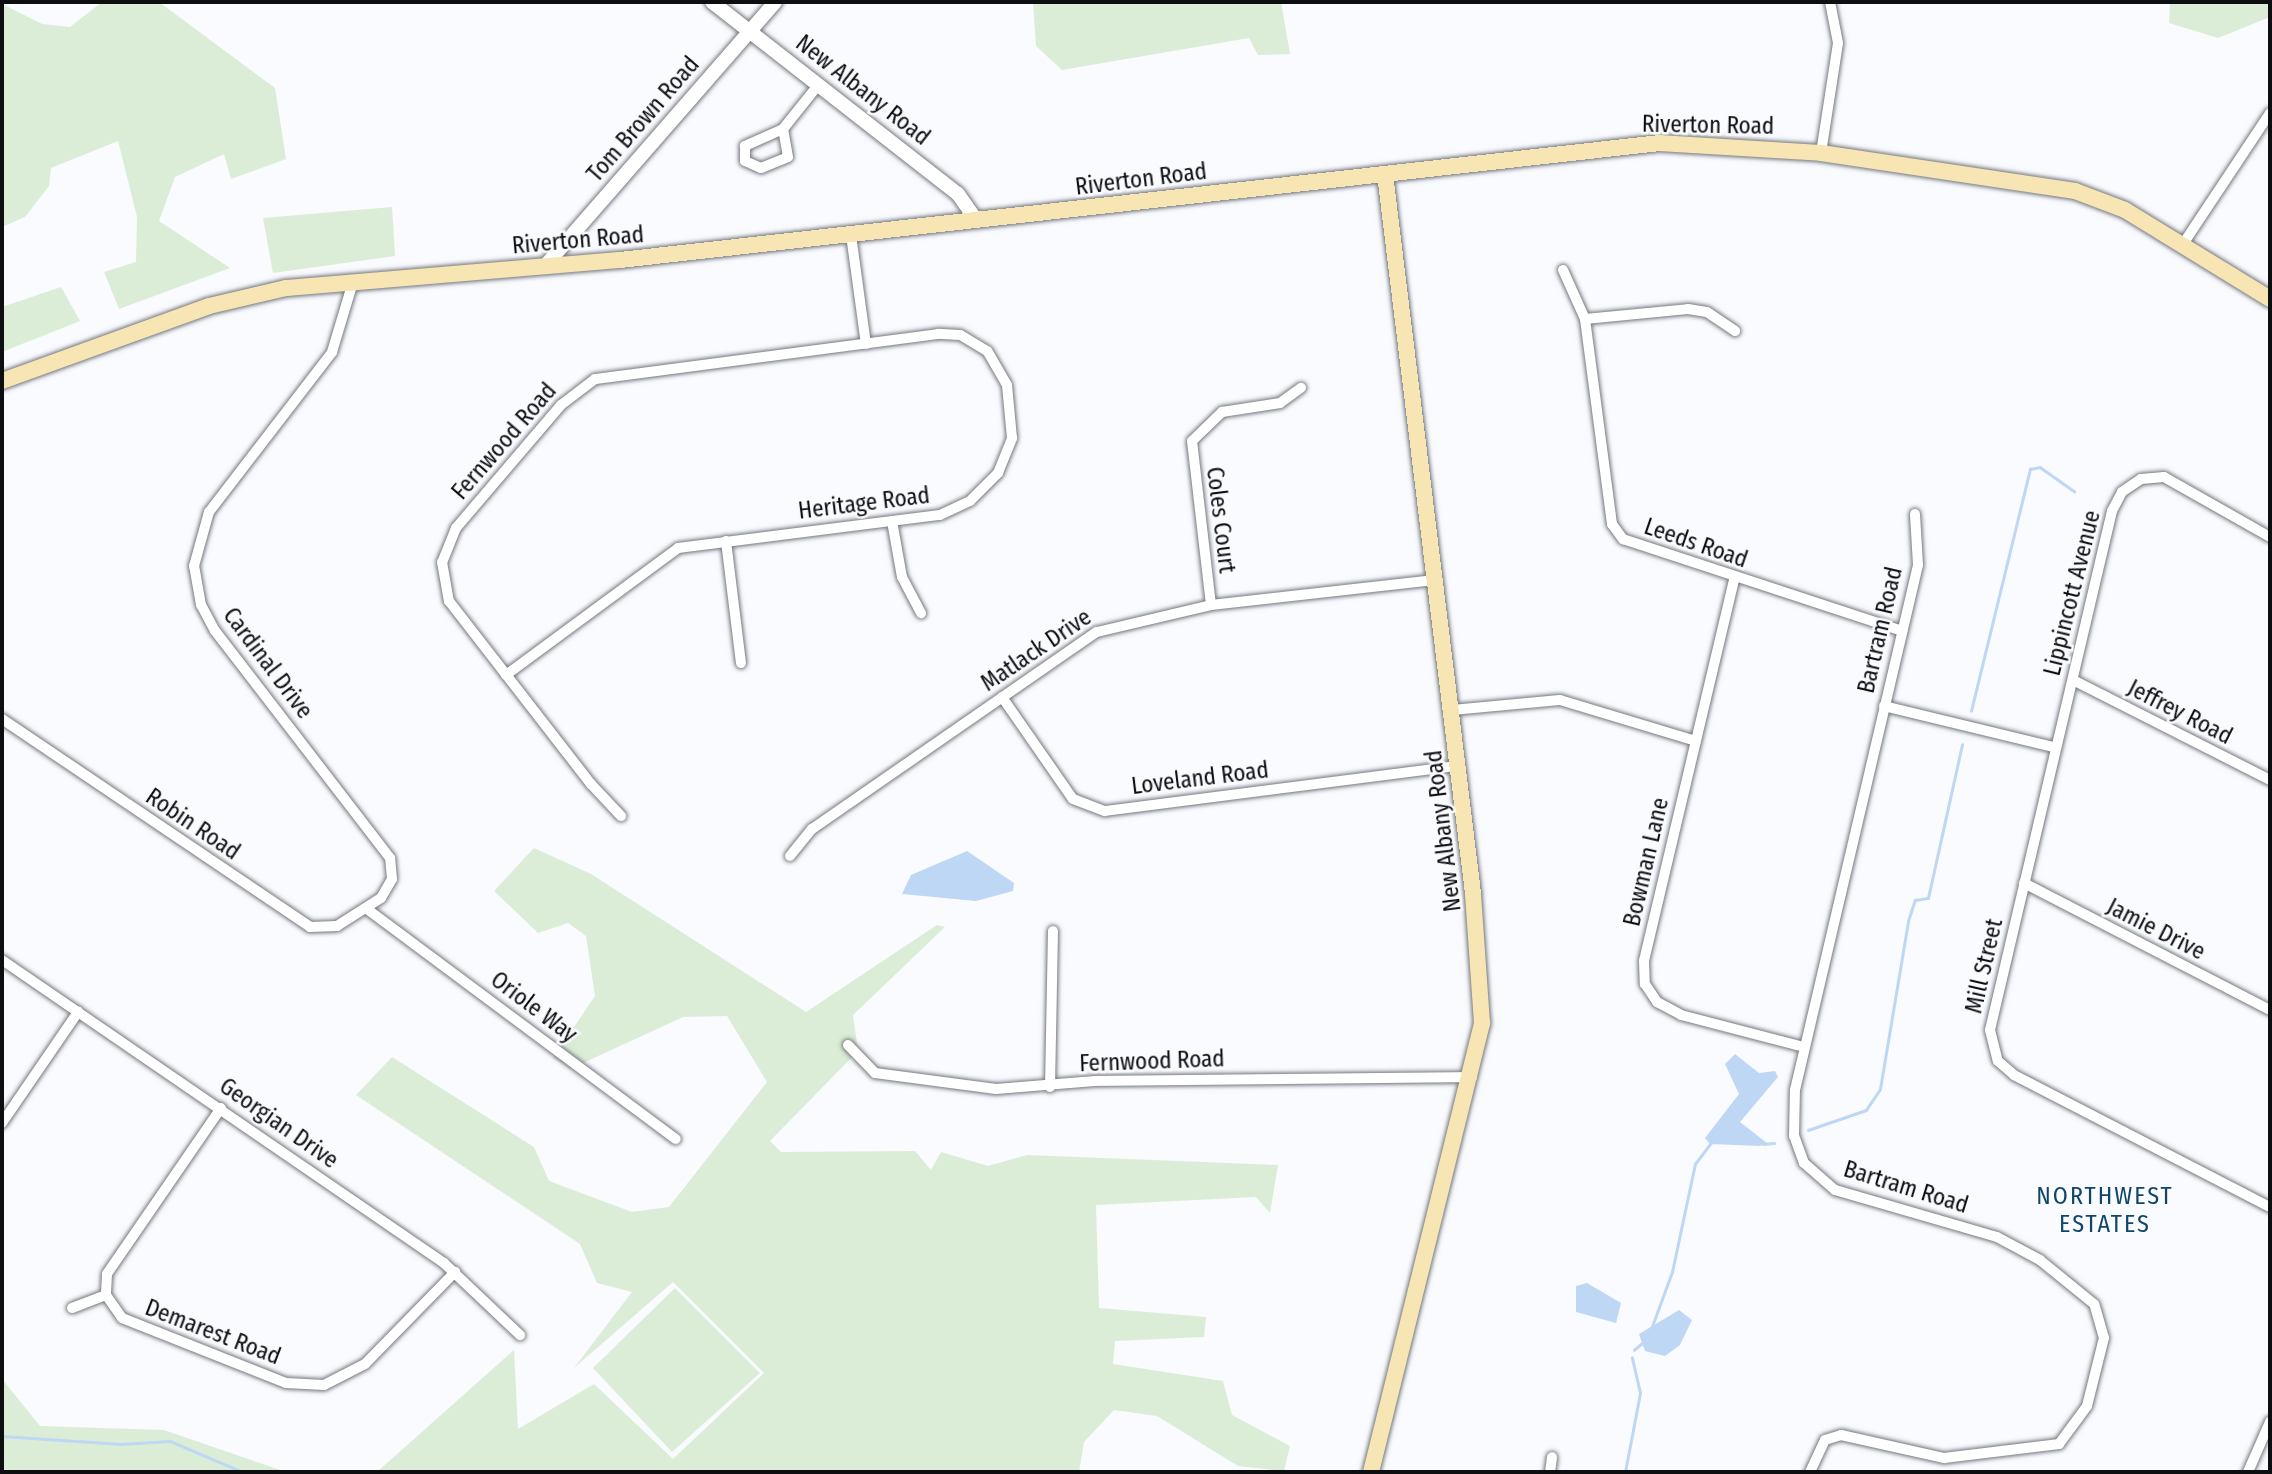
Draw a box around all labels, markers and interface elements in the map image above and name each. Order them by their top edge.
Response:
street label: New Albany Road [790,29,936,151]
street label: Tom Brown Road [581,51,705,187]
street label: Riverton Road [1642,110,1774,140]
street label: Riverton Road [1074,157,1208,201]
street label: Riverton Road [511,220,645,260]
street label: Fernwood Road [446,377,562,505]
street label: Coles Court [1201,465,1241,575]
street label: Heritage Road [797,481,931,525]
street label: Lippincott Avenue [2038,507,2106,679]
street label: Leeds Road [1641,512,1751,574]
street label: Bartram Road [1852,564,1908,696]
street label: Cardinal Drive [217,602,319,724]
street label: Matlack Drive [976,603,1096,697]
street label: Jeffrey Road [2123,674,2237,750]
street label: New Albany Road [1419,749,1467,913]
street label: Loveland Road [1130,756,1270,800]
street label: Robin Road [141,782,245,866]
street label: Bowman Lane [1618,795,1674,929]
street label: Jamie Drive [2102,893,2210,965]
street label: Mill Street [1960,916,2008,1016]
street label: Oriole Way [485,966,583,1048]
street label: Fernwood Road [1079,1045,1225,1077]
street label: Georgian Drive [214,1072,344,1174]
street label: Bartram Road [1840,1155,1972,1219]
district label: NORTHWEST ESTATES [2037,1183,2173,1239]
street label: Demarest Road [141,1294,285,1370]

